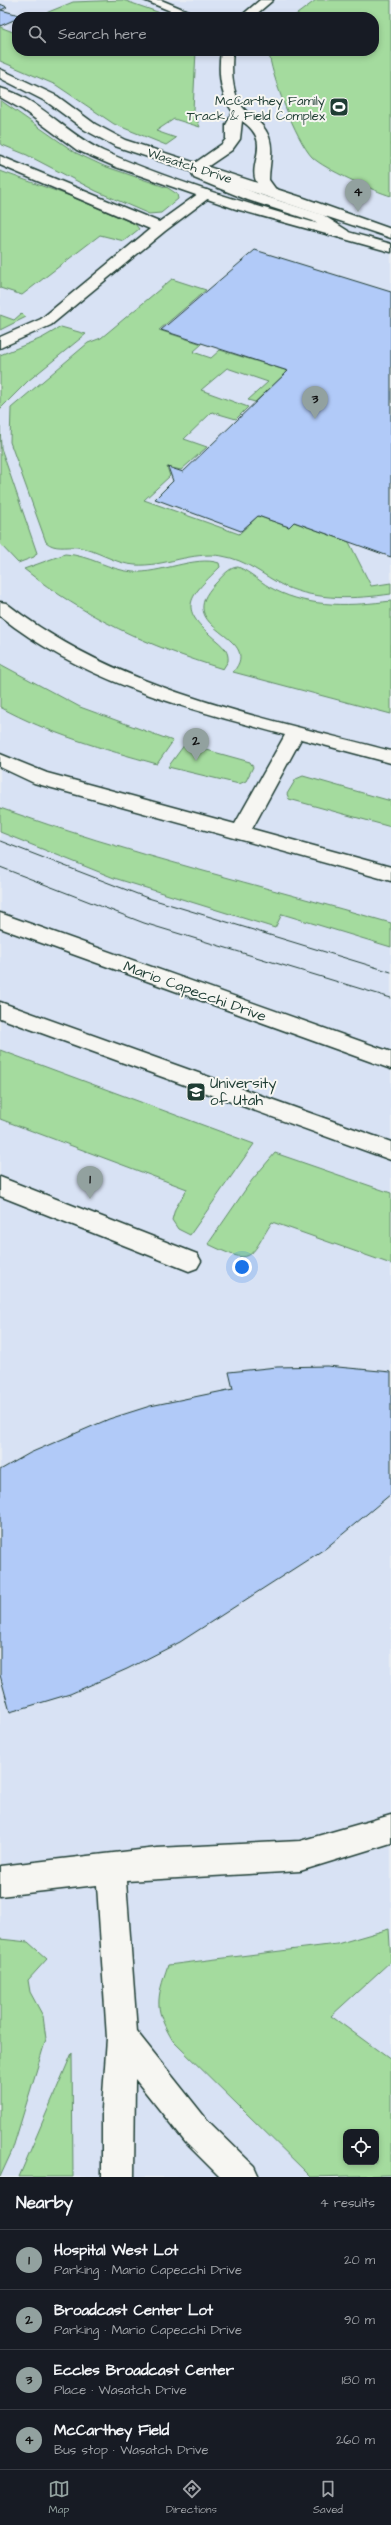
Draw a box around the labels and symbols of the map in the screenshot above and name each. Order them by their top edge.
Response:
place label: McCarthey Family Track & Field Complex [187,92,326,125]
sports icon: McCarthey Family Track & Field Complex [328,96,350,118]
street label: Wasatch Drive [145,144,235,188]
pin: 4 [345,179,371,212]
pin: 3 [302,386,328,419]
pin: 2 [183,728,209,761]
street label: Mario Capecchi Drive [120,956,269,1027]
place label: University of Utah [210,1073,276,1111]
school or university icon: University of Utah [185,1081,207,1103]
pin: 1 [77,1166,103,1199]
your location [232,1257,252,1277]

